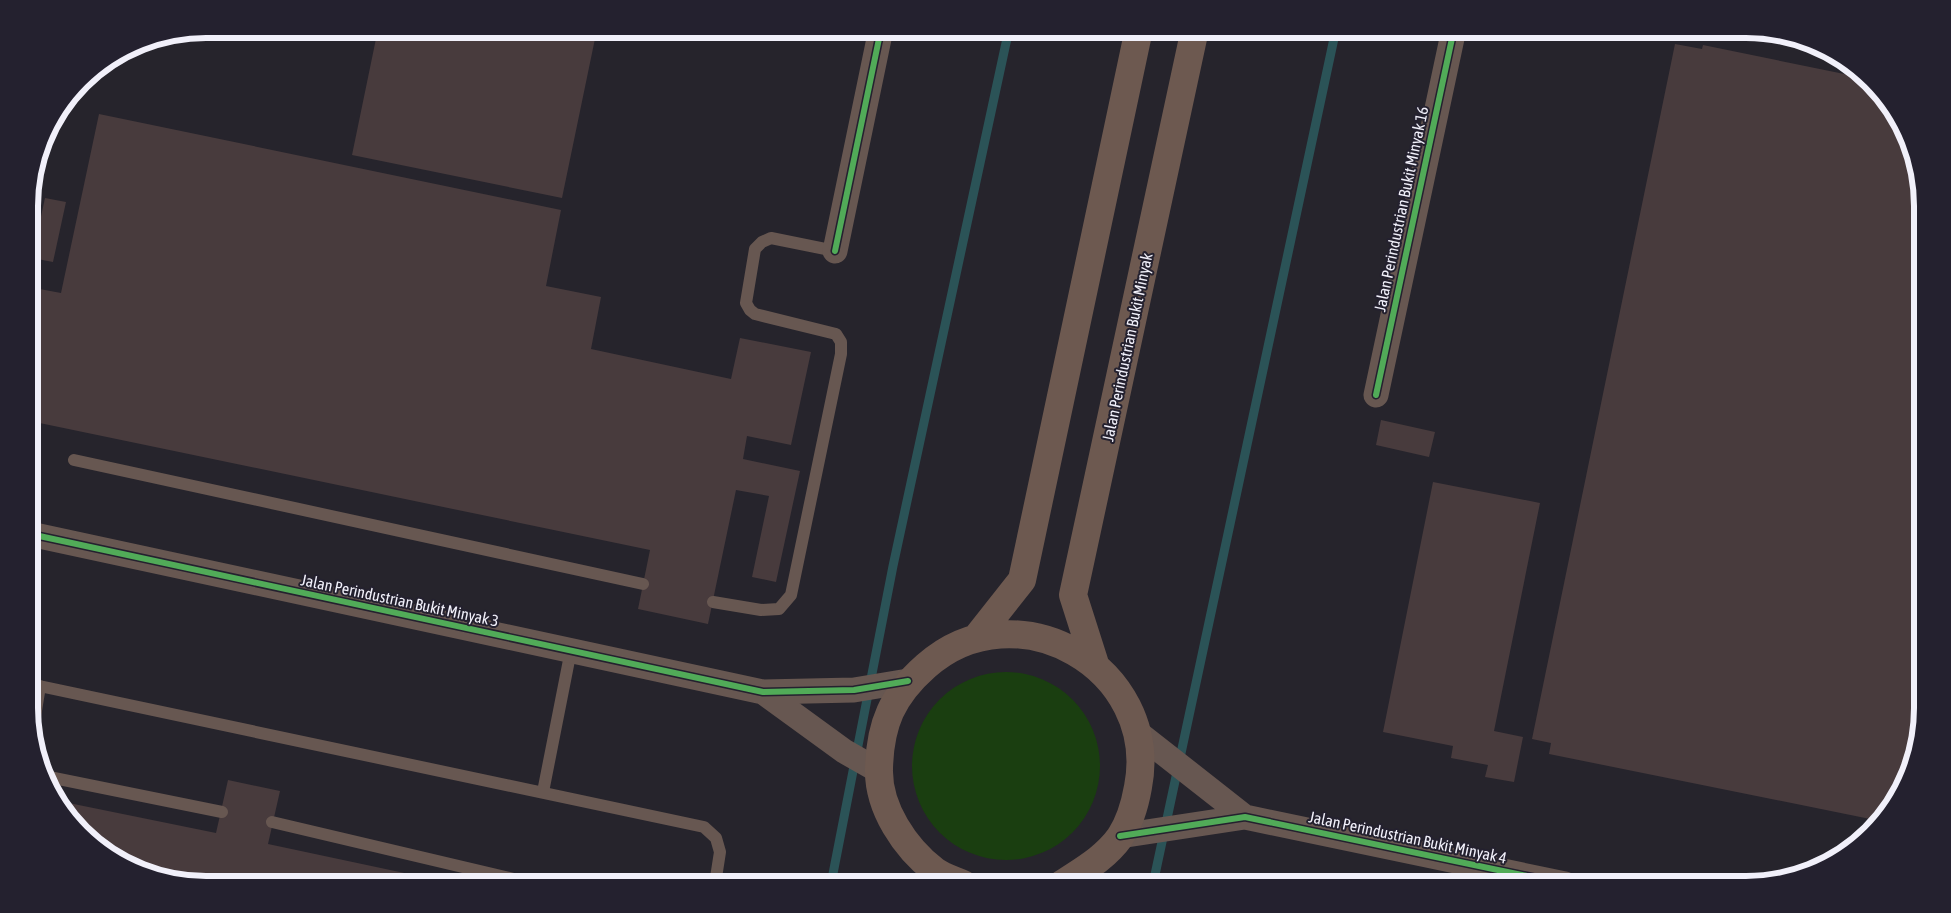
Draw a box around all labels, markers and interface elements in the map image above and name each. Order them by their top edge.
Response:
street label: Jalan Perindustrian Bukit Minyak 16 [1370,105,1433,313]
street label: Jalan Perindustrian Bukit Minyak [1098,251,1157,443]
street label: Jalan Perindustrian Bukit Minyak 3 [299,570,501,631]
street label: Jalan Perindustrian Bukit Minyak 4 [1307,807,1509,868]

